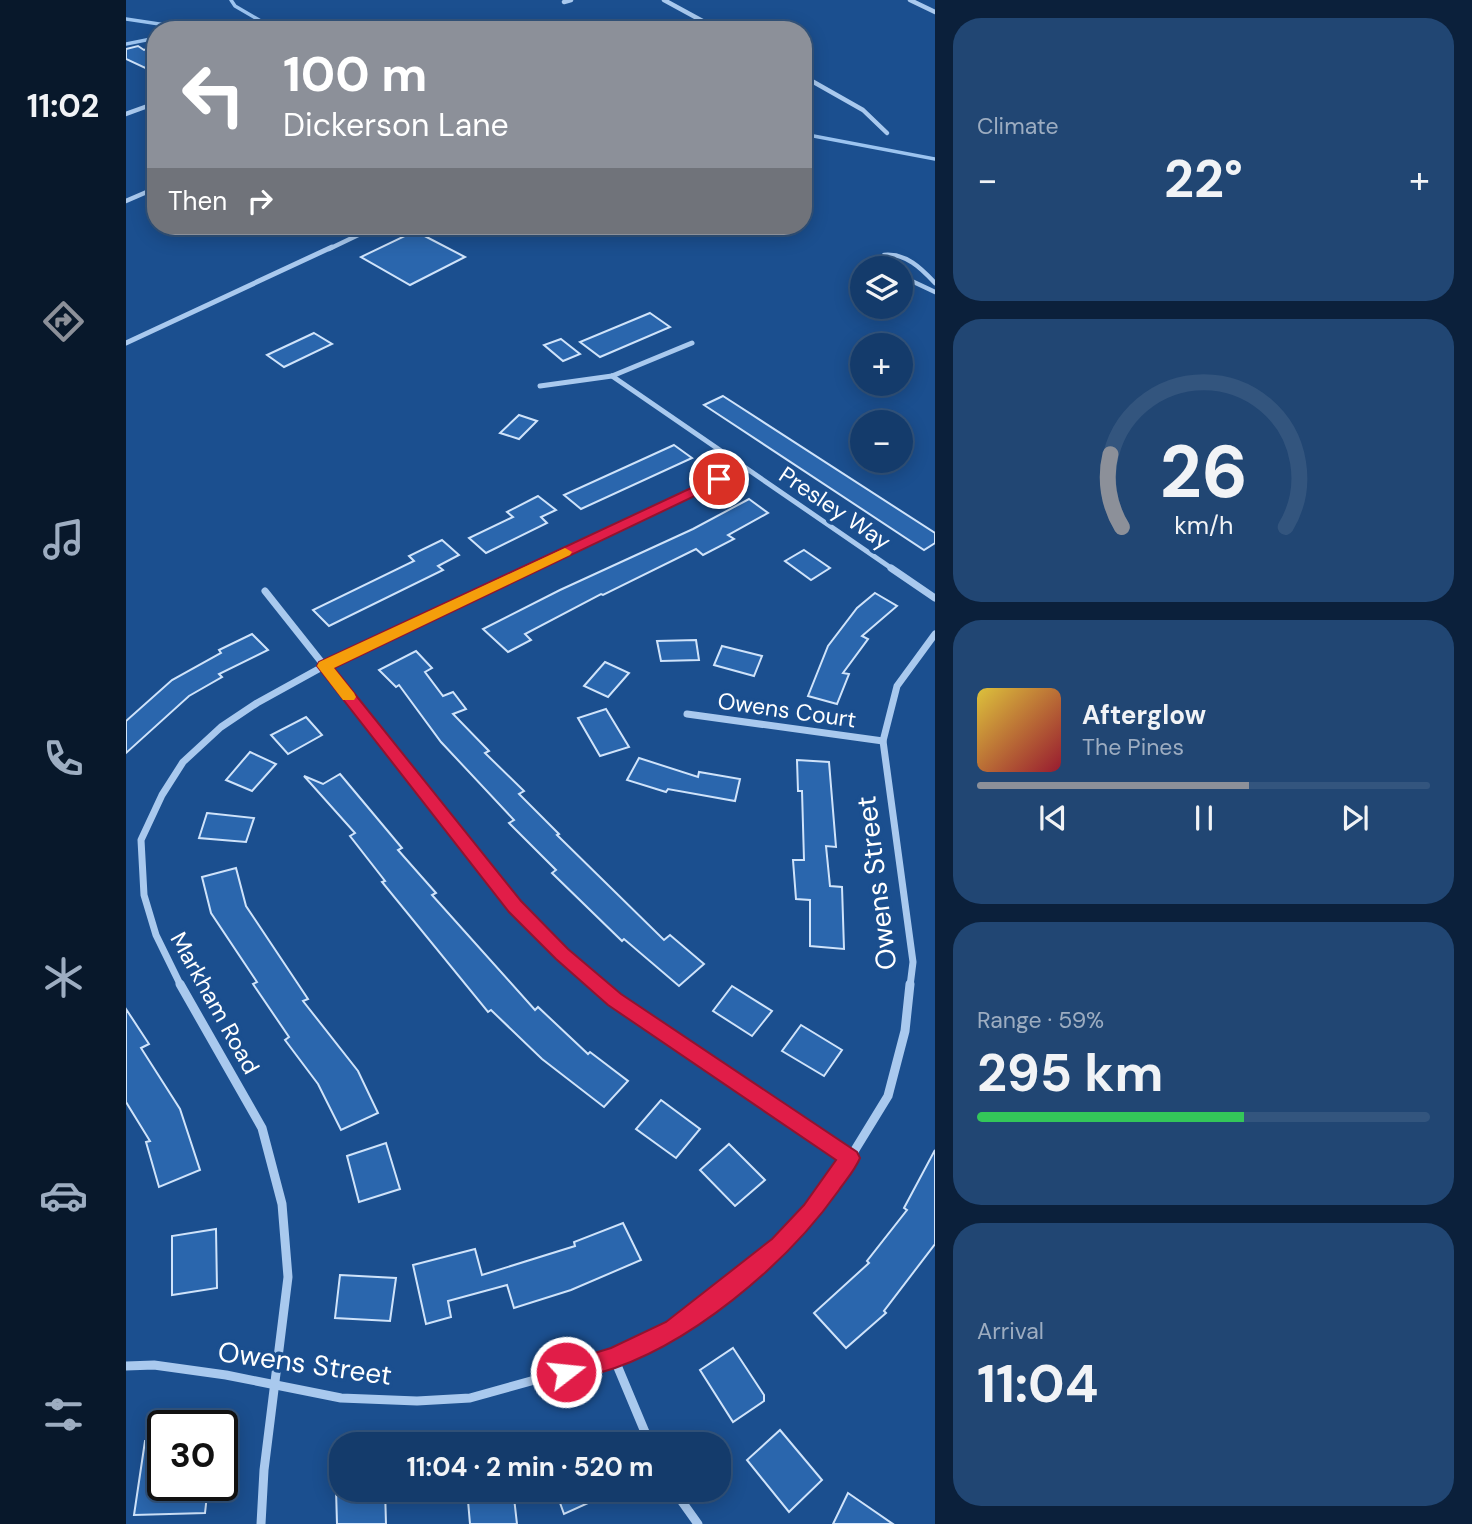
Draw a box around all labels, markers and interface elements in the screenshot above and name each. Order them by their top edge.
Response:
text: 100 m [283,42,427,106]
icon: left [168,49,259,140]
text: 11:02 [27,85,99,127]
text: Dickerson Lane [283,104,509,146]
text: Climate [977,111,1059,141]
text: 22° [1164,145,1243,213]
text: − [977,155,998,205]
text: + [1409,155,1430,205]
icon: right [241,182,279,220]
text: Then [168,184,227,218]
map controls [850,256,913,473]
button: layers [850,256,913,319]
icon: directions [39,297,88,346]
button: + [850,333,913,396]
button: − [850,410,913,473]
text: 26 [1159,425,1248,520]
pin [689,449,749,509]
icon: arrive [700,460,738,498]
street label: Presley Way [773,460,897,557]
text: km/h [1174,509,1233,542]
icon: music [39,515,88,564]
street label: Owens Court [716,685,858,735]
text: Afterglow [1082,698,1206,732]
text: The Pines [1082,732,1184,762]
icon: phone [39,734,88,783]
street label: Owens Street [847,794,906,972]
icon: previous [1034,799,1072,837]
icon: pause [1185,799,1223,837]
icon: next [1336,799,1374,837]
street label: Markham Road [164,927,266,1079]
icon: climate [39,953,88,1002]
text: Range · 59% [977,1005,1104,1035]
text: 295 km [977,1039,1163,1107]
icon: car [39,1171,88,1220]
text: Arrival [977,1316,1044,1346]
street label: Owens Street [216,1333,394,1394]
position arrow [529,1335,603,1409]
text: 11:04 [977,1350,1098,1418]
icon: filters [39,1390,88,1439]
speed limit sign: 30 [147,1410,238,1501]
text: 11:04 · 2 min · 520 m [407,1450,653,1484]

